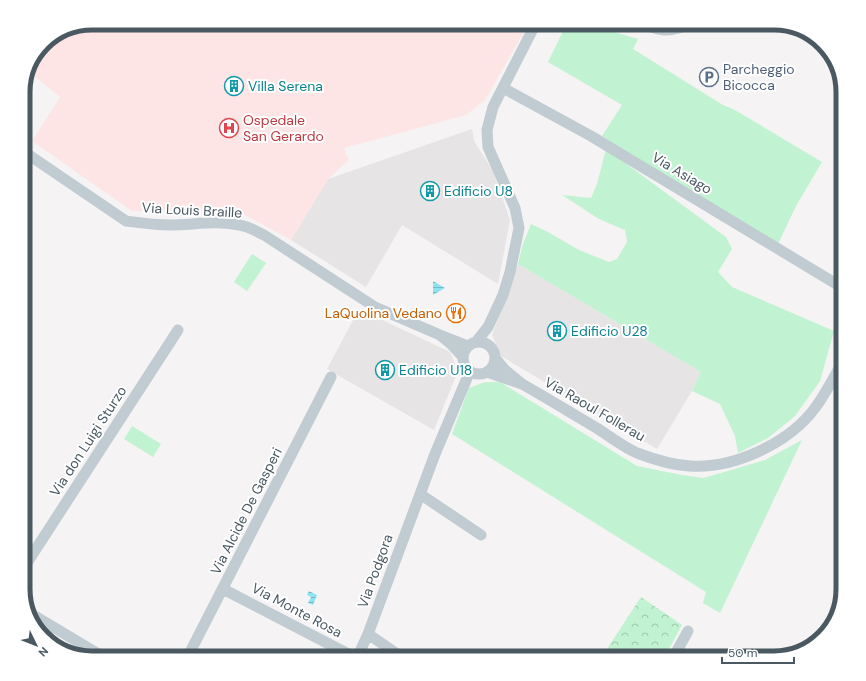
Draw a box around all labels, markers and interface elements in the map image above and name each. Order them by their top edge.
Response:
place label: Parcheggio Bicocca [723,60,795,94]
parking icon: Parcheggio Bicocca [698,66,720,88]
building icon: Villa Serena [223,75,245,97]
place label: Villa Serena [248,77,323,95]
place label: Ospedale San Gerardo [243,111,324,145]
hospital icon: Ospedale San Gerardo [218,117,240,139]
street label: Via Asiago [649,148,715,198]
building icon: Edificio U8 [419,180,441,202]
place label: Edificio U8 [444,182,513,200]
street label: Via Louis Braille [141,198,243,222]
restaurant icon: LaQuolina Vedano [445,302,467,324]
place label: LaQuolina Vedano [325,304,442,322]
building icon: Edificio U28 [546,320,568,342]
place label: Edificio U28 [571,322,648,340]
building icon: Edificio U18 [374,359,396,381]
place label: Edificio U18 [399,361,472,379]
street label: Via Raoul Follerau [541,373,649,445]
street label: Via don Luigi Sturzo [46,382,130,500]
street label: Via Alcide De Gasperi [206,444,286,578]
street label: Via Podgora [353,532,397,610]
street label: Via Monte Rosa [249,579,345,641]
north arrow [16,625,56,665]
scale bar [722,639,794,665]
text: N [35,644,51,660]
text: 50 m [728,645,757,661]

